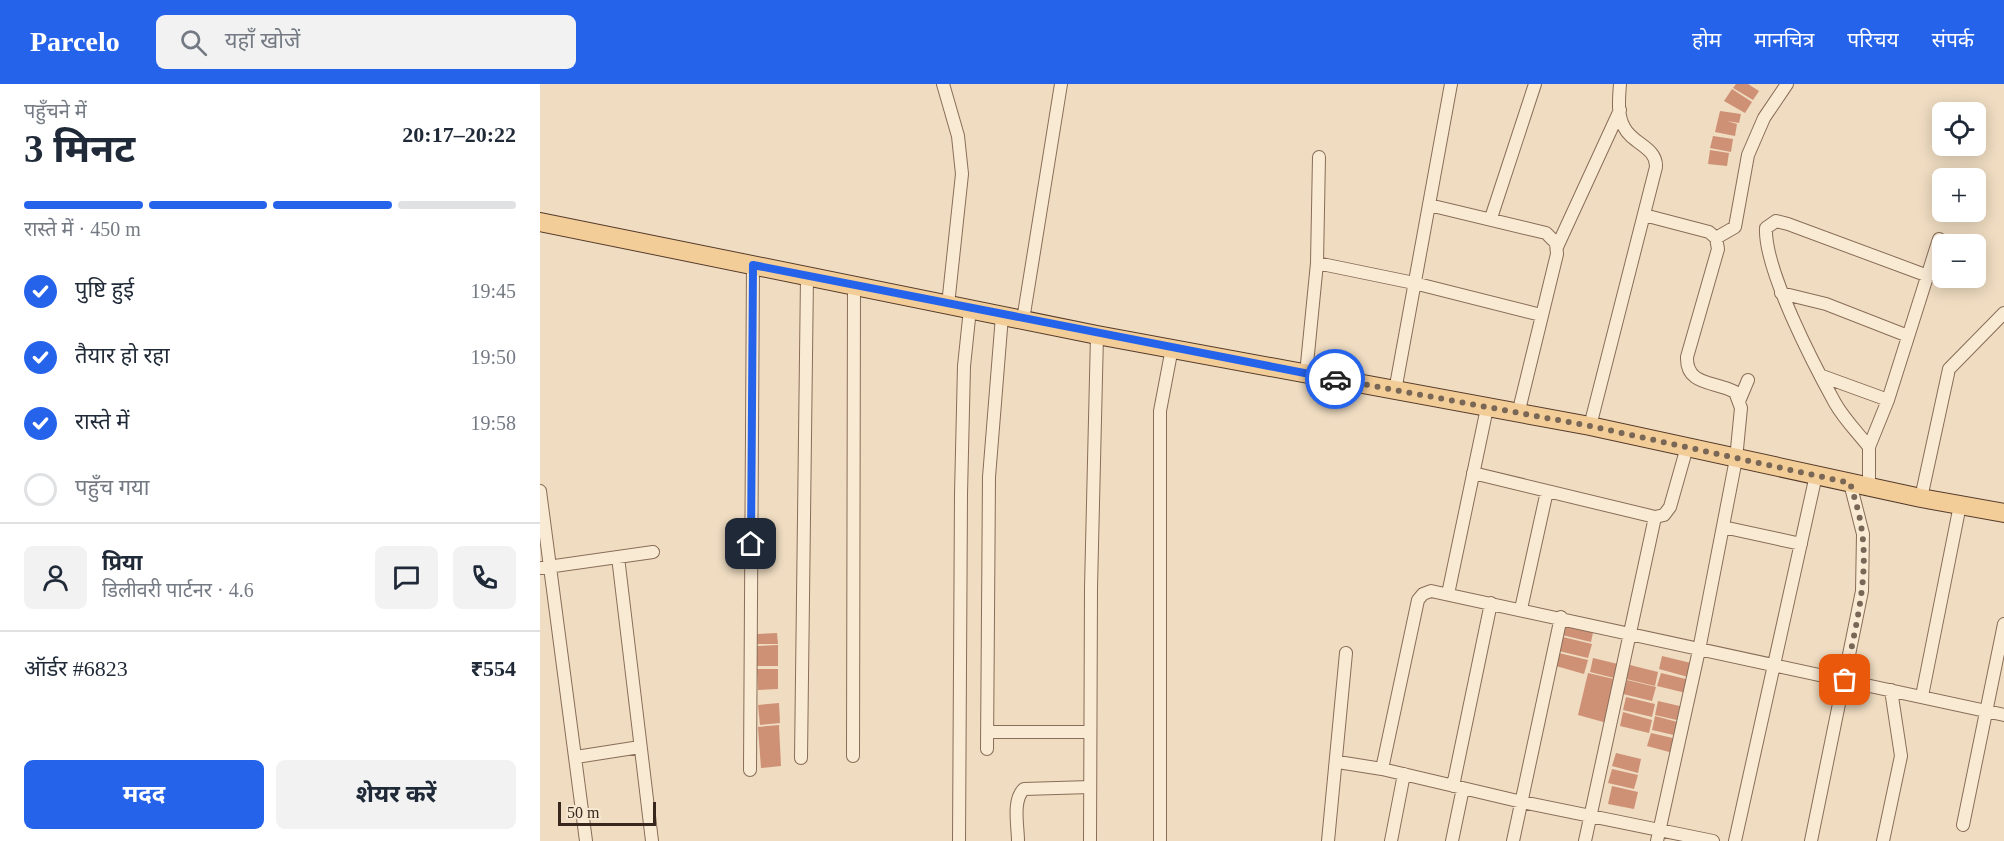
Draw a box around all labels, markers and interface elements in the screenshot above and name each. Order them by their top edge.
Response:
search box [156,15,576,69]
text: Parcelo [30,26,120,57]
icon: search [177,26,210,59]
text: यहाँ खोजें [225,28,300,53]
text: होम [1692,28,1721,52]
text: मानचित्र [1754,28,1814,52]
text: परिचय [1847,28,1899,52]
text: संपर्क [1932,28,1974,52]
text: पहुँचने में [24,100,87,122]
map controls [1932,102,1986,288]
button: locate [1932,102,1986,156]
text: 20:17–20:22 [402,122,516,147]
text: 3 मिनट [24,127,135,170]
button: + [1932,168,1986,222]
text: रास्ते में · 450 m [24,218,141,240]
button: − [1932,234,1986,288]
icon: check [24,275,57,308]
text: पुष्टि हुई [75,277,134,302]
text: 19:45 [470,280,516,302]
icon: check [24,341,57,374]
text: तैयार हो रहा [75,343,170,368]
text: 19:50 [470,346,516,368]
courier [1305,349,1365,409]
icon: car [1319,363,1352,396]
icon: check [24,407,57,440]
text: रास्ते में [75,409,129,434]
text: 19:58 [470,412,516,434]
text: पहुँच गया [75,475,150,500]
pin [725,518,776,569]
icon: home [734,527,767,560]
button: person [24,546,87,609]
button: chat [375,546,438,609]
button: phone [453,546,516,609]
text: प्रिया [102,550,142,575]
text: डिलीवरी पार्टनर · 4.6 [102,579,254,601]
pin [1819,654,1870,705]
text: ऑर्डर #6823 [24,656,128,681]
text: ₹554 [470,656,516,681]
icon: bag [1828,663,1861,696]
button: मदद [24,760,264,829]
button: शेयर करें [276,760,516,829]
scale bar [558,799,656,826]
text: 50 m [567,804,599,821]

